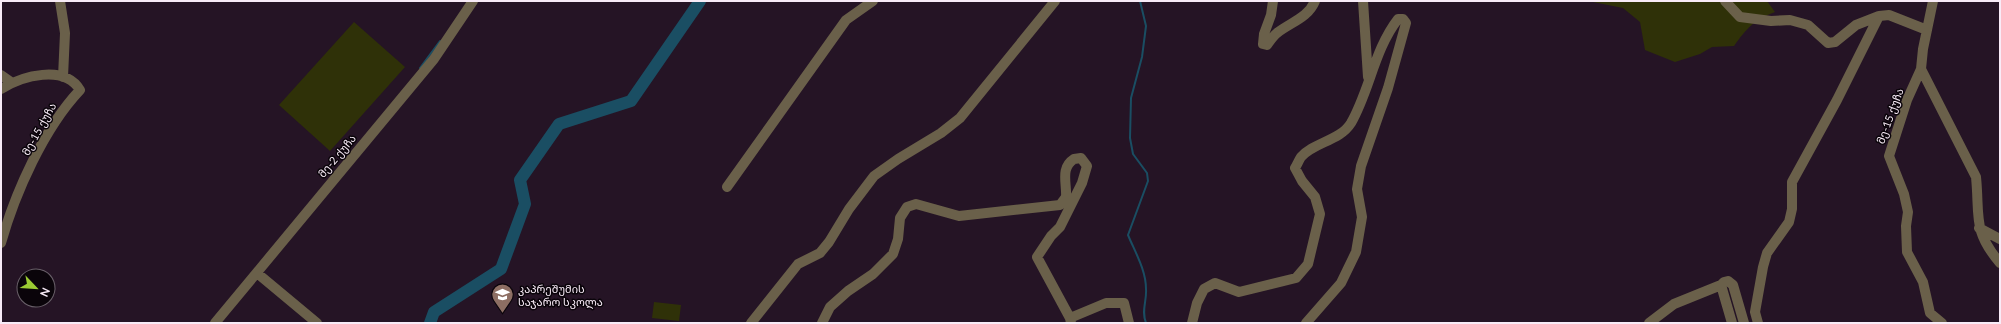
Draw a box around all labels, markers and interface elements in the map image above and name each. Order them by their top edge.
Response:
street label: მე-15 ქუჩა [1873,86,1907,146]
street label: მე-15 ქუჩა [19,100,59,158]
street label: მე-2 ქუჩა [315,132,359,180]
north arrow [16,268,56,308]
school or university icon: კაპრეშუმის საჯარო სკოლა [489,282,515,315]
place label: კაპრეშუმის საჯარო სკოლა [518,282,603,309]
text: N [38,286,53,299]

